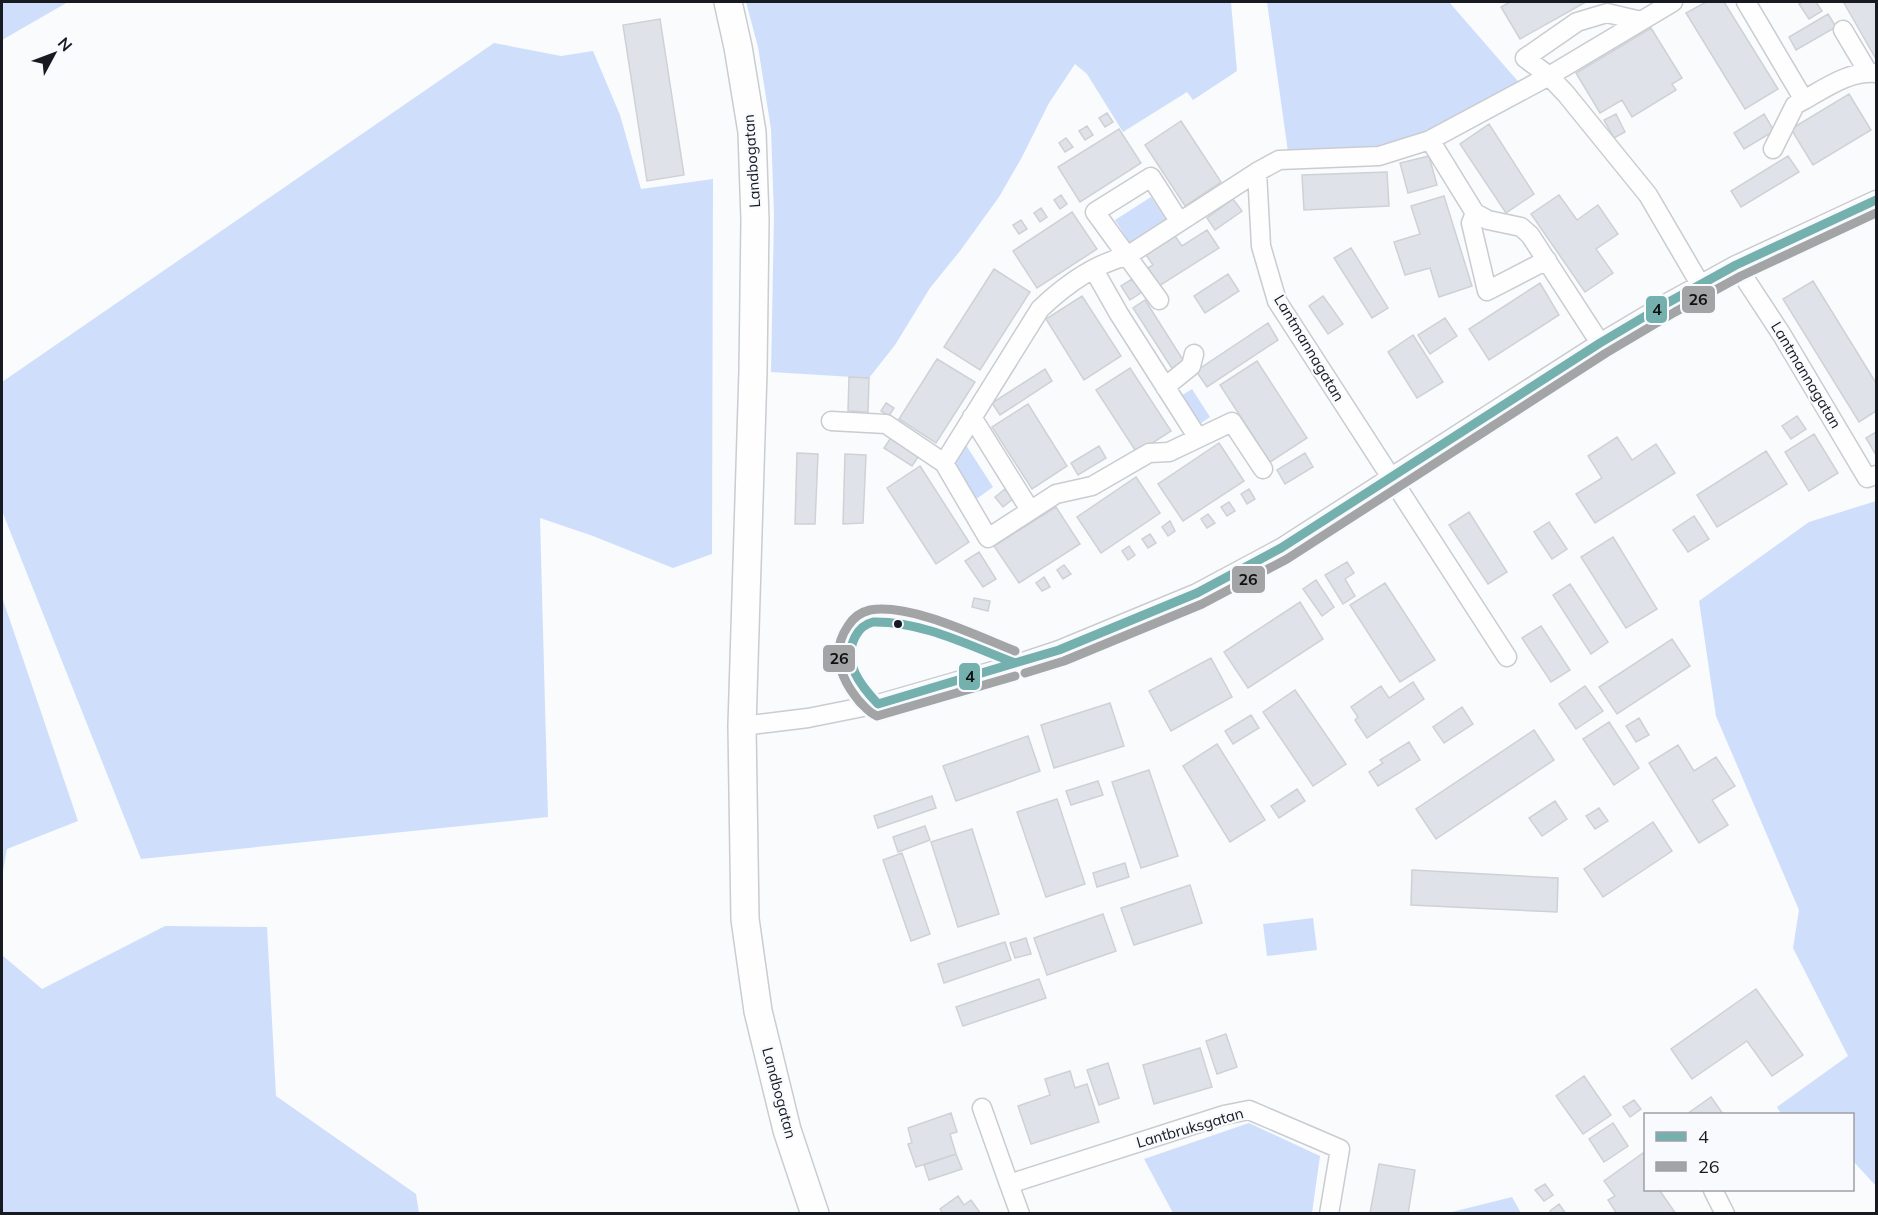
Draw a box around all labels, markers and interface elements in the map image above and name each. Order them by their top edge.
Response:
north arrow [24,24,84,84]
text: N [54,33,77,55]
street label: Landbogatan [739,114,764,208]
line badge: 26 [1681,285,1716,314]
text: 26 [1688,289,1708,309]
street label: Lantmannagatan [1270,291,1349,405]
line badge: 4 [1645,295,1668,324]
text: 4 [1652,299,1662,319]
street label: Lantmannagatan [1767,318,1846,432]
line badge: 26 [1231,565,1266,594]
text: 26 [1238,569,1258,589]
unlabelled marker [892,618,904,630]
line badge: 26 [822,644,856,673]
text: 26 [829,648,849,668]
line badge: 4 [958,662,981,691]
text: 4 [965,666,975,686]
street label: Landbogatan [758,1045,801,1141]
street label: Lantbruksgatan [1134,1103,1246,1152]
legend [1644,1113,1854,1191]
text: 4 [1698,1125,1709,1148]
text: 26 [1698,1155,1720,1178]

